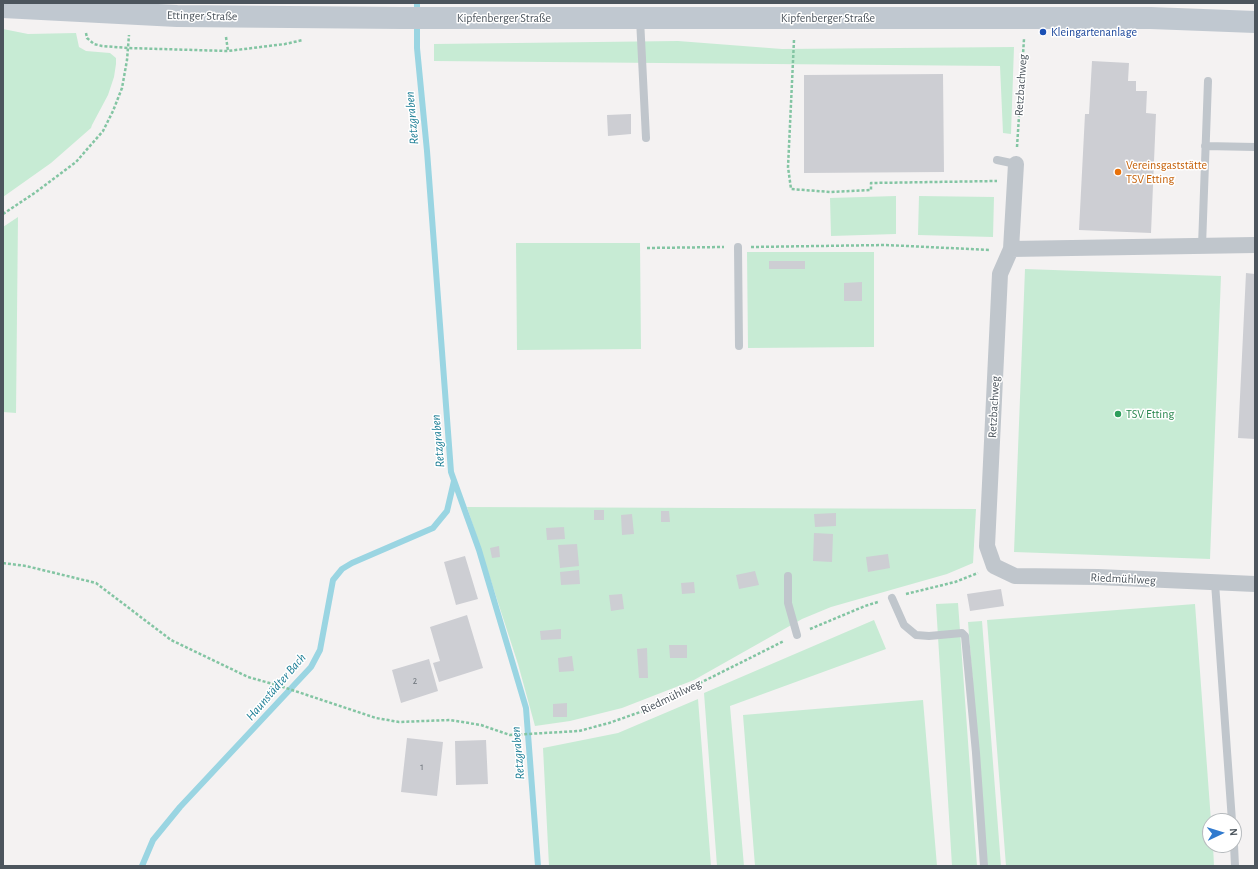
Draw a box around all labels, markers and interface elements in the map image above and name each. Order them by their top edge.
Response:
street label: Ettinger Straße [167,8,237,24]
street label: Kipfenberger Straße [457,11,551,25]
street label: Kipfenberger Straße [781,11,875,25]
place label: Kleingartenanlage [1051,25,1137,39]
marker: Kleingartenanlage [1038,27,1048,37]
street label: Retzbachweg [1012,54,1030,116]
water label: Retzgraben [402,91,422,145]
place label: Vereinsgaststätte TSV Etting [1126,158,1207,186]
marker: Vereinsgaststätte TSV Etting [1113,167,1123,177]
street label: Retzbachweg [985,376,1003,438]
place label: TSV Etting [1126,407,1174,421]
marker: TSV Etting [1113,409,1123,419]
water label: Retzgraben [428,414,448,468]
street label: Riedmühlweg [1090,570,1156,588]
water label: Haunstädter Bach [243,650,309,724]
house number: 2 [413,675,417,687]
street label: Riedmühlweg [638,676,704,718]
water label: Retzgraben [508,726,528,780]
house number: 1 [420,761,424,773]
north arrow [1202,813,1242,853]
text: N [1228,828,1239,836]

